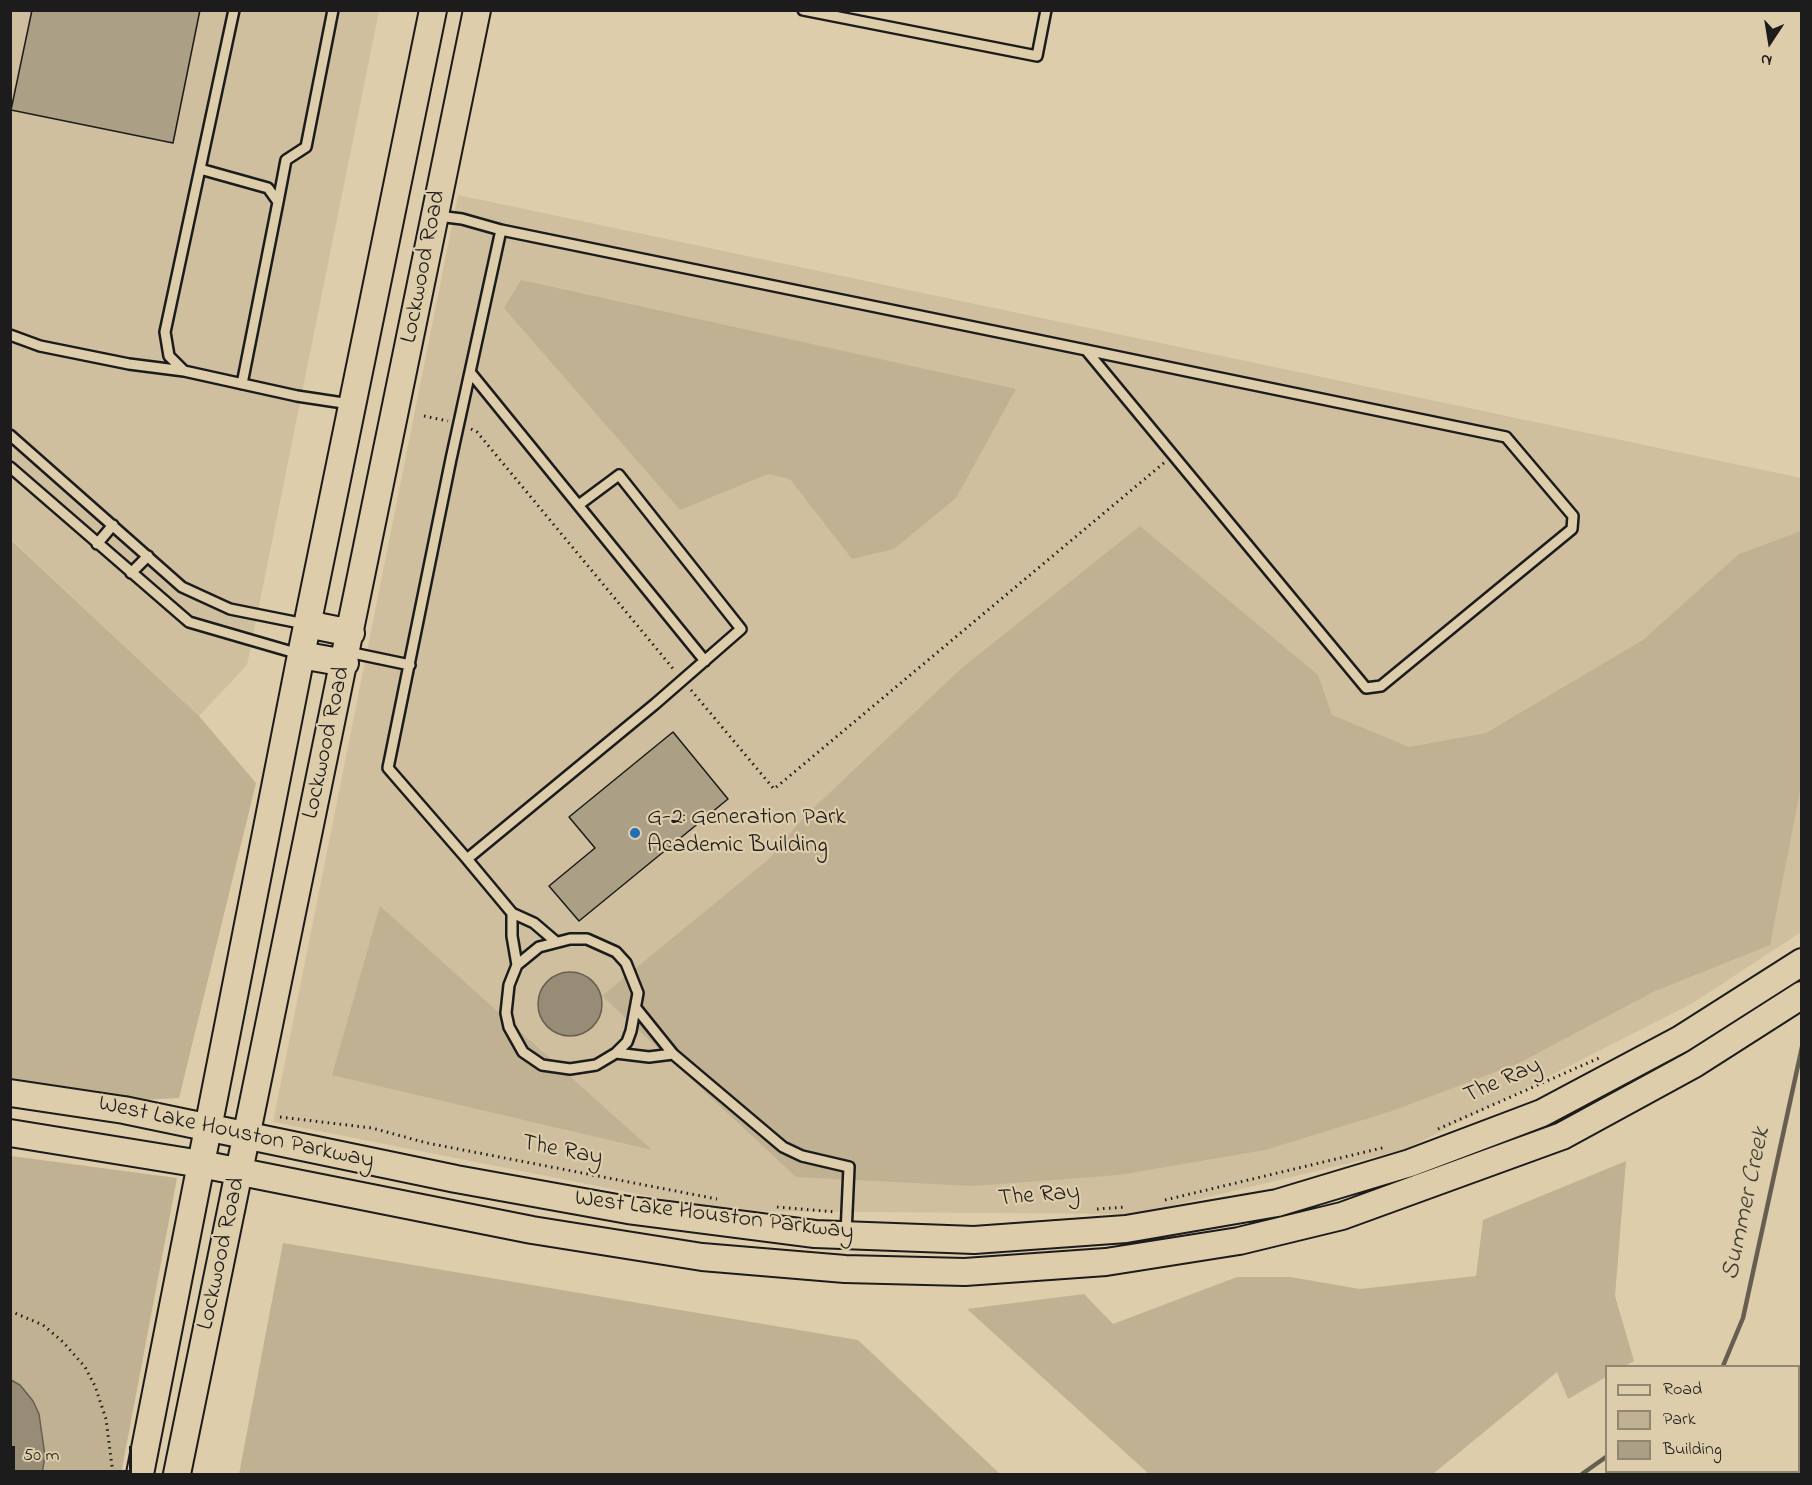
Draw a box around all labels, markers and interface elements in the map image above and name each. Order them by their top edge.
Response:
north arrow [1740,12,1800,72]
text: N [1758,47,1774,72]
street label: Lockwood Road [396,188,454,346]
street label: Lockwood Road [298,664,358,822]
place label: G-2: Generation Park Academic Building [647,805,846,861]
marker: G-2: Generation Park Academic Building [628,826,642,840]
street label: The Ray [1460,1052,1546,1112]
street label: West Lake Houston Parkway [96,1091,376,1177]
water label: Summer Creek [1717,1125,1779,1283]
street label: The Ray [519,1130,605,1174]
street label: Lockwood Road [193,1175,253,1333]
street label: The Ray [997,1179,1081,1215]
street label: West Lake Houston Parkway [573,1186,855,1248]
legend [1605,1365,1800,1473]
text: Road [1663,1377,1702,1403]
text: Park [1663,1407,1696,1433]
scale bar [15,1434,135,1472]
text: Building [1663,1437,1722,1463]
text: 50 m [23,1443,60,1469]

